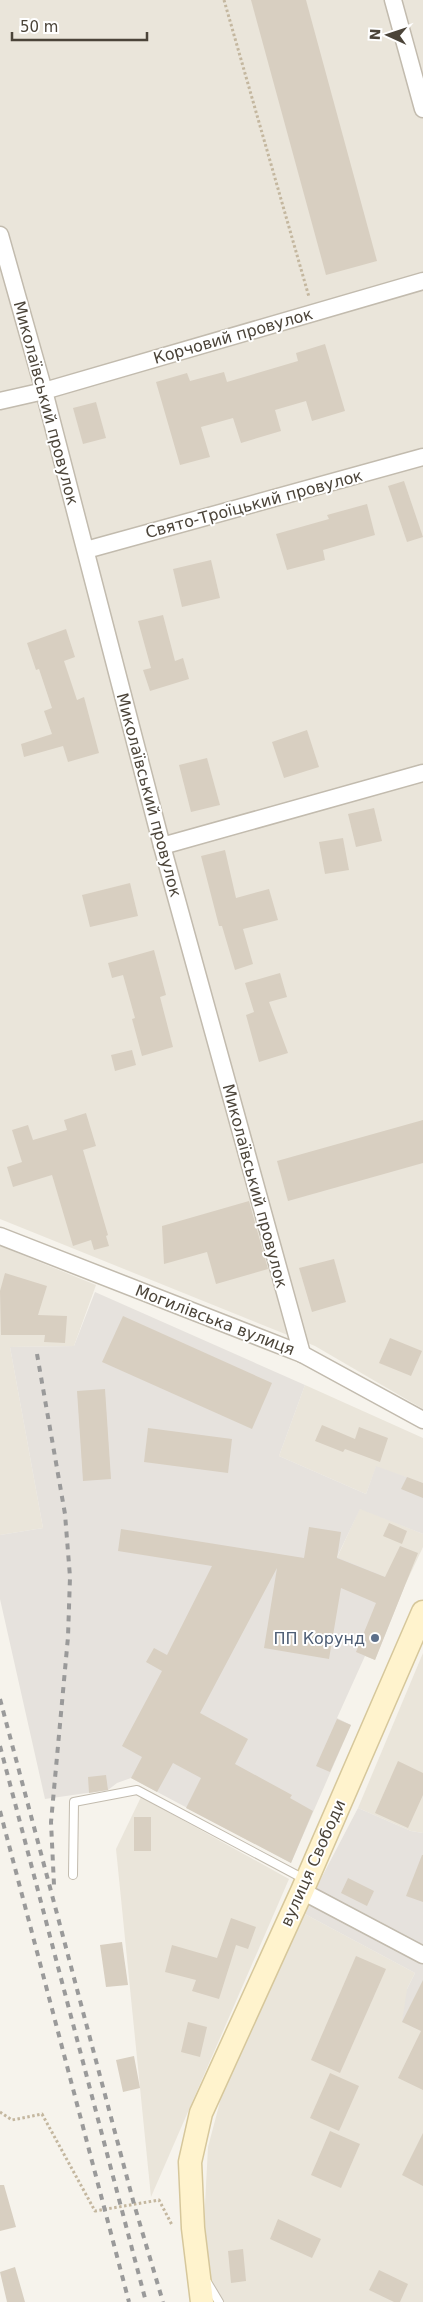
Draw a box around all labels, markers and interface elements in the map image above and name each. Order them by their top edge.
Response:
scale bar [12,10,148,42]
north arrow [363,10,413,60]
text: 50 m [20,18,58,36]
text: N [367,28,383,41]
street label: Миколаївський провулок [10,299,82,507]
street label: Корчовий провулок [151,304,315,368]
street label: Свято-Троїцький провулок [143,466,365,542]
street label: Миколаївський провулок [113,691,185,899]
street label: Миколаївський провулок [219,1082,291,1290]
street label: Могилівська вулиця [133,1281,297,1359]
place label: ПП Корунд [274,1629,365,1648]
marker: ПП Корунд [369,1632,381,1644]
street label: вулиця Свободи [277,1797,349,1929]

